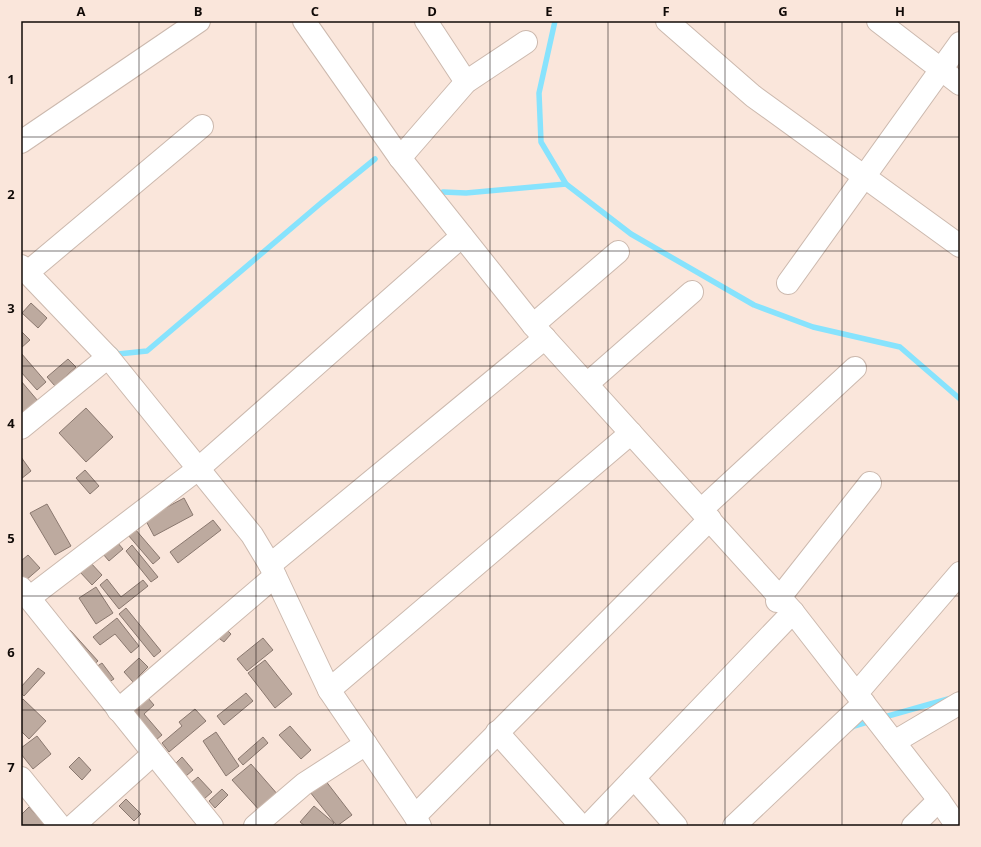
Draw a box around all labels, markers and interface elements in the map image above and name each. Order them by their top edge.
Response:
text: A [77,2,86,20]
text: B [194,2,203,20]
text: C [311,2,319,20]
text: D [427,2,437,20]
text: E [545,2,553,20]
text: F [662,2,670,20]
text: G [778,2,788,20]
text: H [895,2,905,20]
text: 1 [7,70,15,88]
text: 2 [7,185,15,203]
text: 3 [7,299,15,317]
text: 4 [7,414,15,432]
text: 5 [7,529,15,547]
text: 6 [7,643,15,661]
text: 7 [7,758,15,776]

